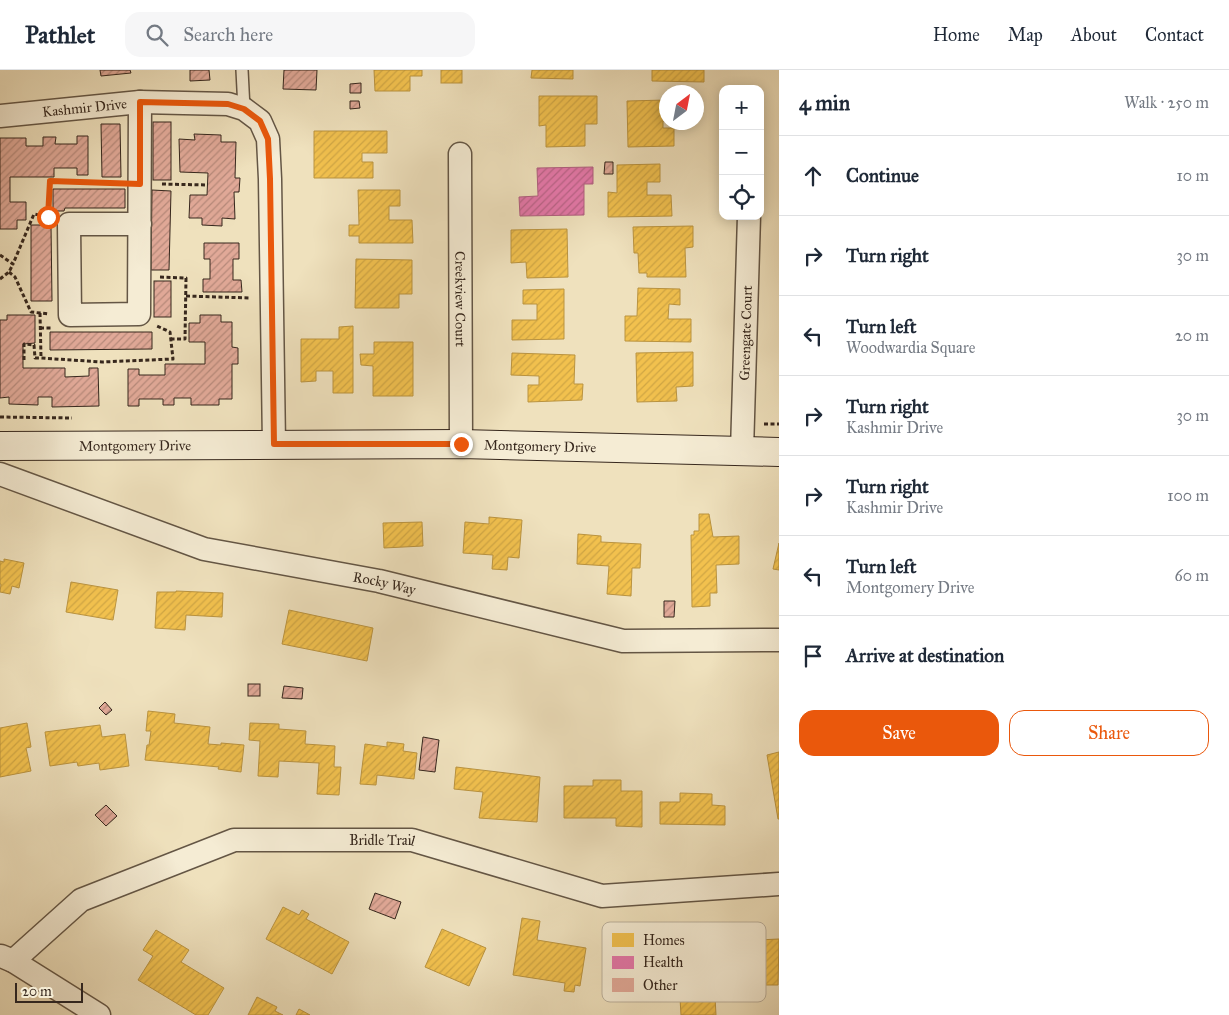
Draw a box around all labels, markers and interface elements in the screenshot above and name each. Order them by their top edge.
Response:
search box [125,12,475,57]
text: Pathlet [25,20,95,50]
icon: search [143,21,171,49]
text: Search here [183,23,273,46]
text: Home [933,24,980,46]
text: Map [1008,24,1043,46]
text: About [1071,24,1117,46]
text: Contact [1145,24,1204,46]
north arrow [659,85,704,130]
map controls [719,85,764,220]
button: + [719,85,764,130]
text: 4 min [799,90,850,116]
text: Walk · 250 m [1124,93,1209,112]
street label: Kashmir Drive [41,95,128,120]
button: − [719,130,764,175]
icon: ahead [799,162,827,190]
text: Continue [846,164,919,187]
text: 10 m [1177,166,1209,185]
button: locate [719,175,764,220]
route start [37,206,60,229]
icon: right [799,242,827,270]
text: Turn right [846,244,929,267]
text: 30 m [1176,246,1209,265]
street label: Creekview Court [452,251,469,347]
street label: Greengate Court [736,285,755,381]
text: Turn left [846,315,916,338]
icon: left [799,322,827,350]
text: 20 m [1175,326,1209,345]
text: Woodwardia Square [846,338,975,357]
text: Turn right [846,395,929,418]
icon: right [799,402,827,430]
text: 30 m [1176,406,1209,425]
text: Kashmir Drive [846,418,943,437]
route end [450,433,473,456]
street label: Montgomery Drive [484,436,597,456]
street label: Montgomery Drive [79,437,191,454]
text: Turn right [846,475,929,498]
icon: right [799,482,827,510]
text: 100 m [1167,486,1209,505]
text: Kashmir Drive [846,498,943,517]
text: Turn left [846,555,916,578]
icon: left [799,562,827,590]
text: 60 m [1175,566,1209,585]
street label: Rocky Way [352,568,418,598]
text: Montgomery Drive [846,578,974,597]
icon: arrive [799,642,827,670]
text: Arrive at destination [846,644,1004,667]
button: Save [799,710,999,756]
button: Share [1009,710,1209,756]
street label: Bridle Trail [349,832,418,849]
legend [602,922,766,1002]
text: Homes [643,932,685,949]
text: Health [643,954,683,971]
text: Other [643,977,678,994]
scale bar [15,980,82,1003]
text: 20 m [22,983,52,1000]

